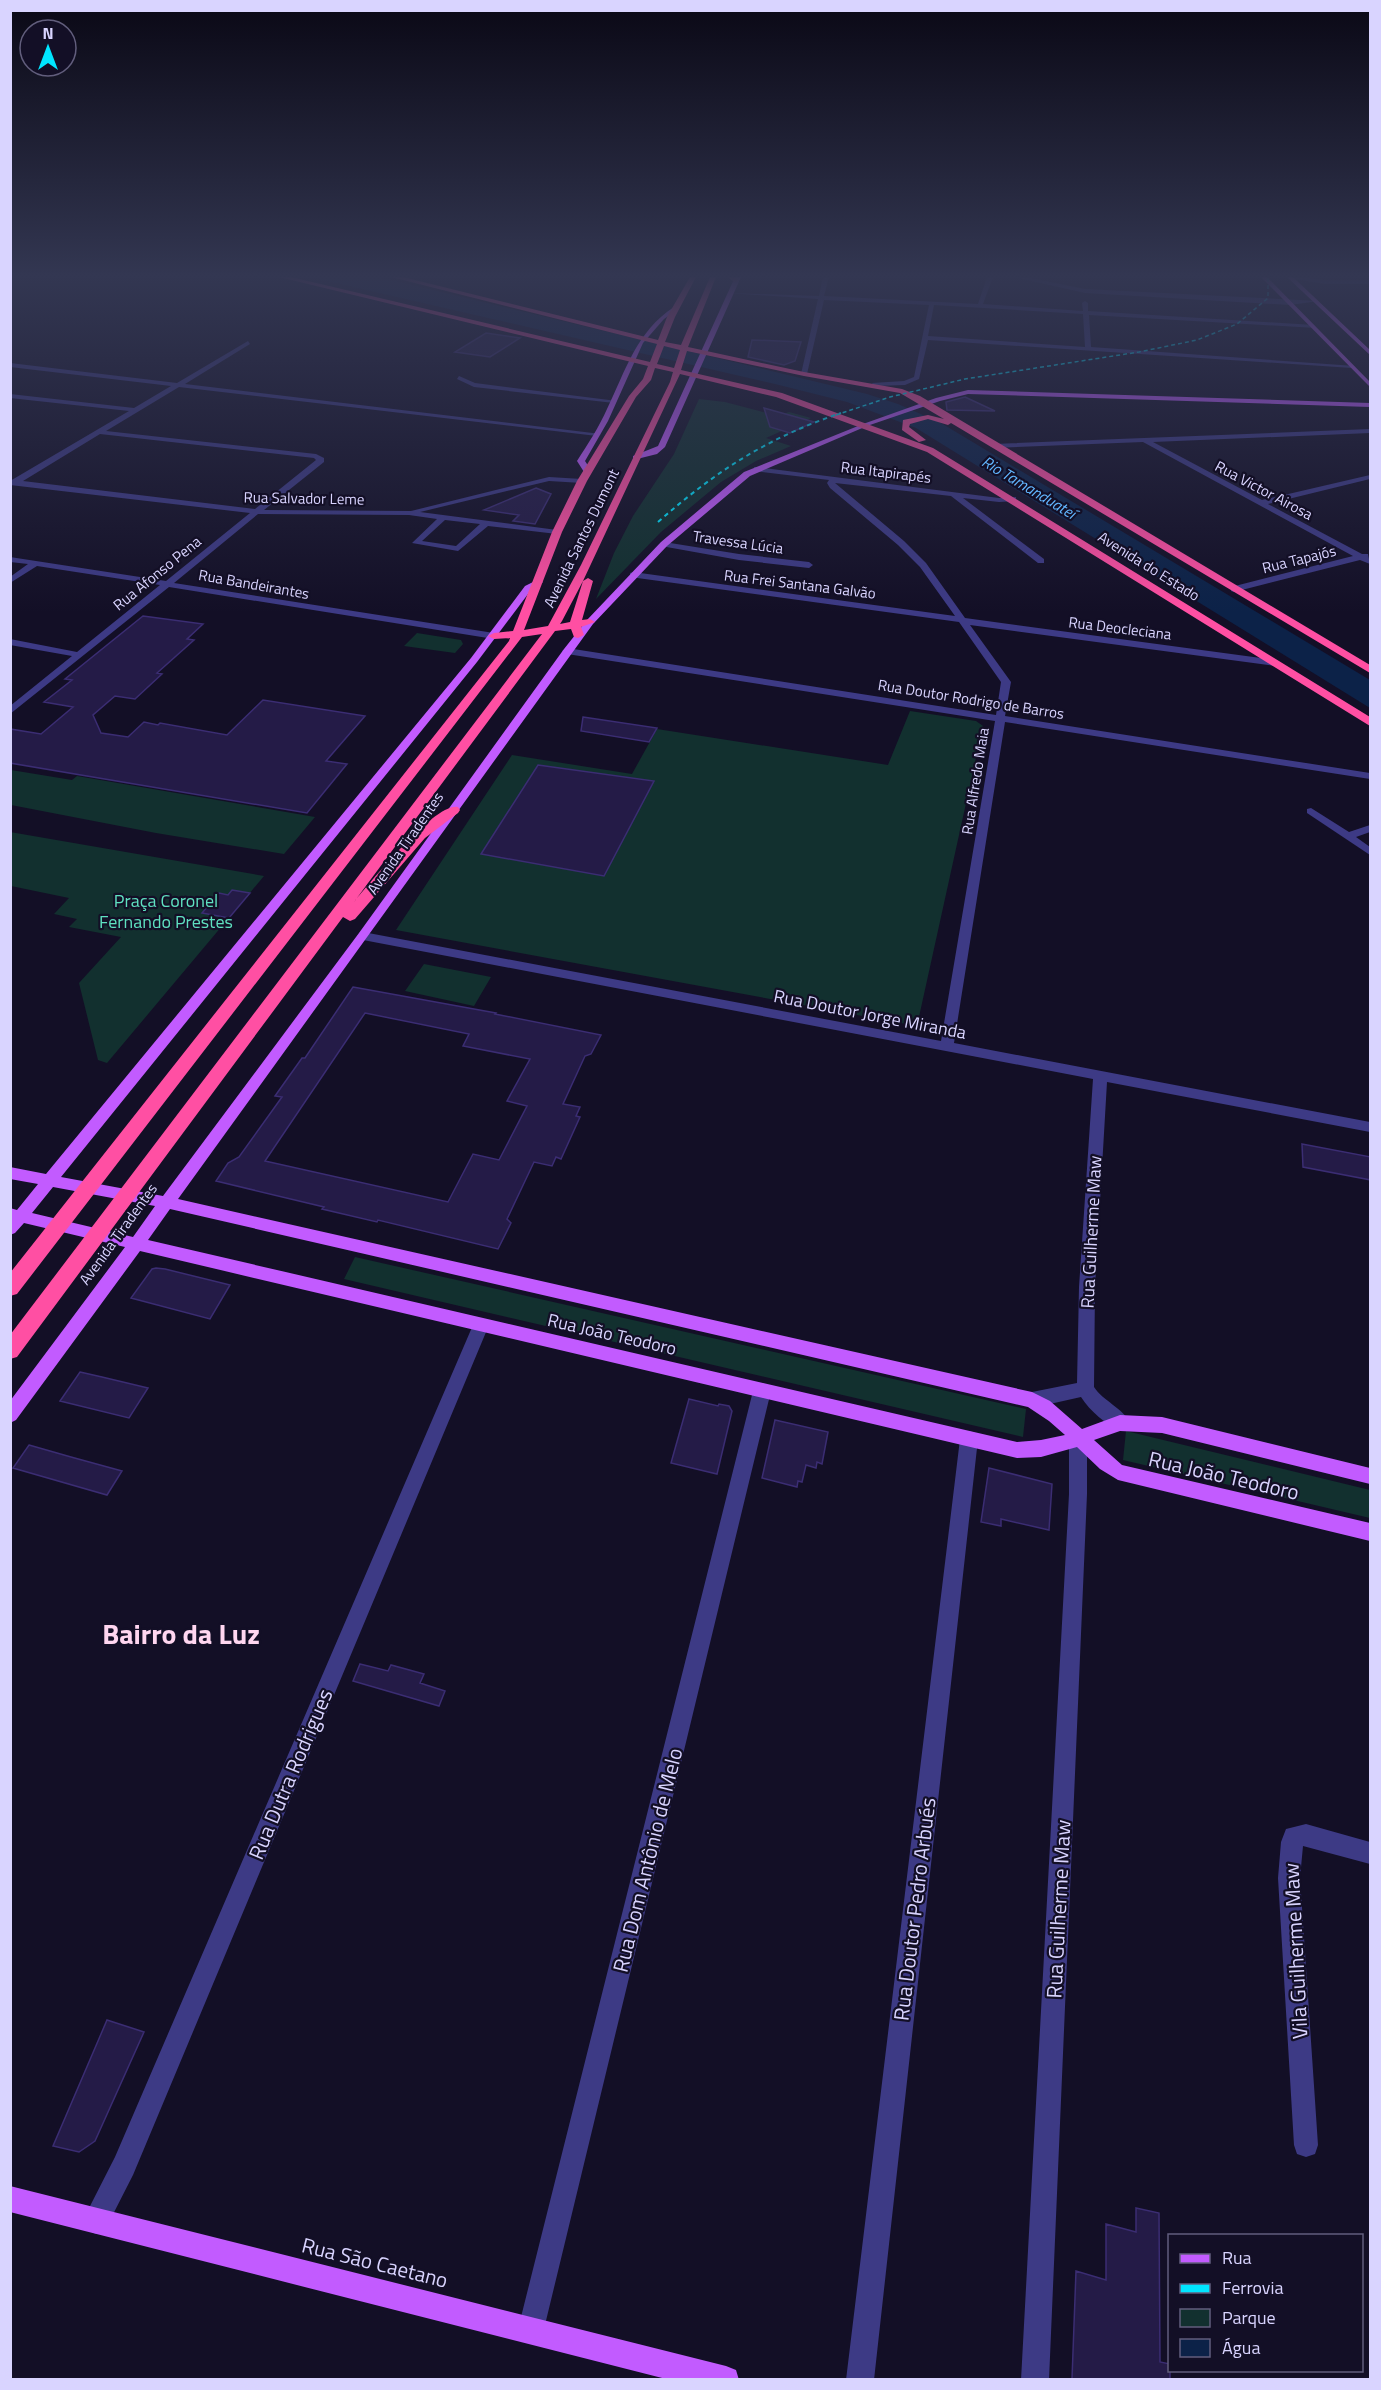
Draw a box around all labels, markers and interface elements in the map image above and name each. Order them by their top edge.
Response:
north arrow [18,18,78,78]
text: N [42,21,54,45]
water label: Rio Tamanduateí [977,449,1084,527]
street label: Rua Itapirapés [840,455,932,489]
street label: Rua Victor Airosa [1211,455,1317,526]
street label: Avenida Santos Dumont [537,464,625,611]
street label: Rua Salvador Leme [243,485,365,511]
street label: Travessa Lúcia [691,524,785,560]
street label: Avenida do Estado [1094,525,1205,607]
street label: Rua Afonso Pena [108,530,206,616]
street label: Rua Tapajós [1260,539,1339,579]
street label: Rua Bandeirantes [197,563,311,605]
street label: Rua Frei Santana Galvão [723,563,877,605]
street label: Rua Deocleciana [1067,610,1173,646]
street label: Rua Doutor Rodrigo de Barros [876,673,1066,725]
street label: Rua Alfredo Maia [955,725,995,836]
street label: Avenida Tiradentes [361,787,449,899]
park label: Praça Coronel Fernando Prestes [99,887,233,935]
street label: Rua Doutor Jorge Miranda [771,982,969,1046]
street label: Rua Guilherme Maw [1074,1154,1109,1309]
street label: Avenida Tiradentes [73,1178,163,1290]
street label: Rua João Teodoro [545,1306,679,1362]
street label: Rua João Teodoro [1146,1442,1302,1508]
district label: Bairro da Luz [102,1612,260,1655]
street label: Rua Dutra Rodrigues [240,1684,340,1864]
street label: Rua Dom Antônio de Melo [604,1744,690,1976]
street label: Rua Doutor Pedro Arbués [884,1796,944,2022]
street label: Rua Guilherme Maw [1037,1819,1079,1999]
street label: Vila Guilherme Maw [1274,1862,1316,2040]
street label: Rua São Caetano [299,2228,451,2296]
legend [1168,2234,1363,2372]
text: Rua [1222,2244,1252,2271]
text: Ferrovia [1222,2274,1283,2301]
text: Parque [1222,2304,1276,2331]
text: Água [1222,2334,1260,2361]

